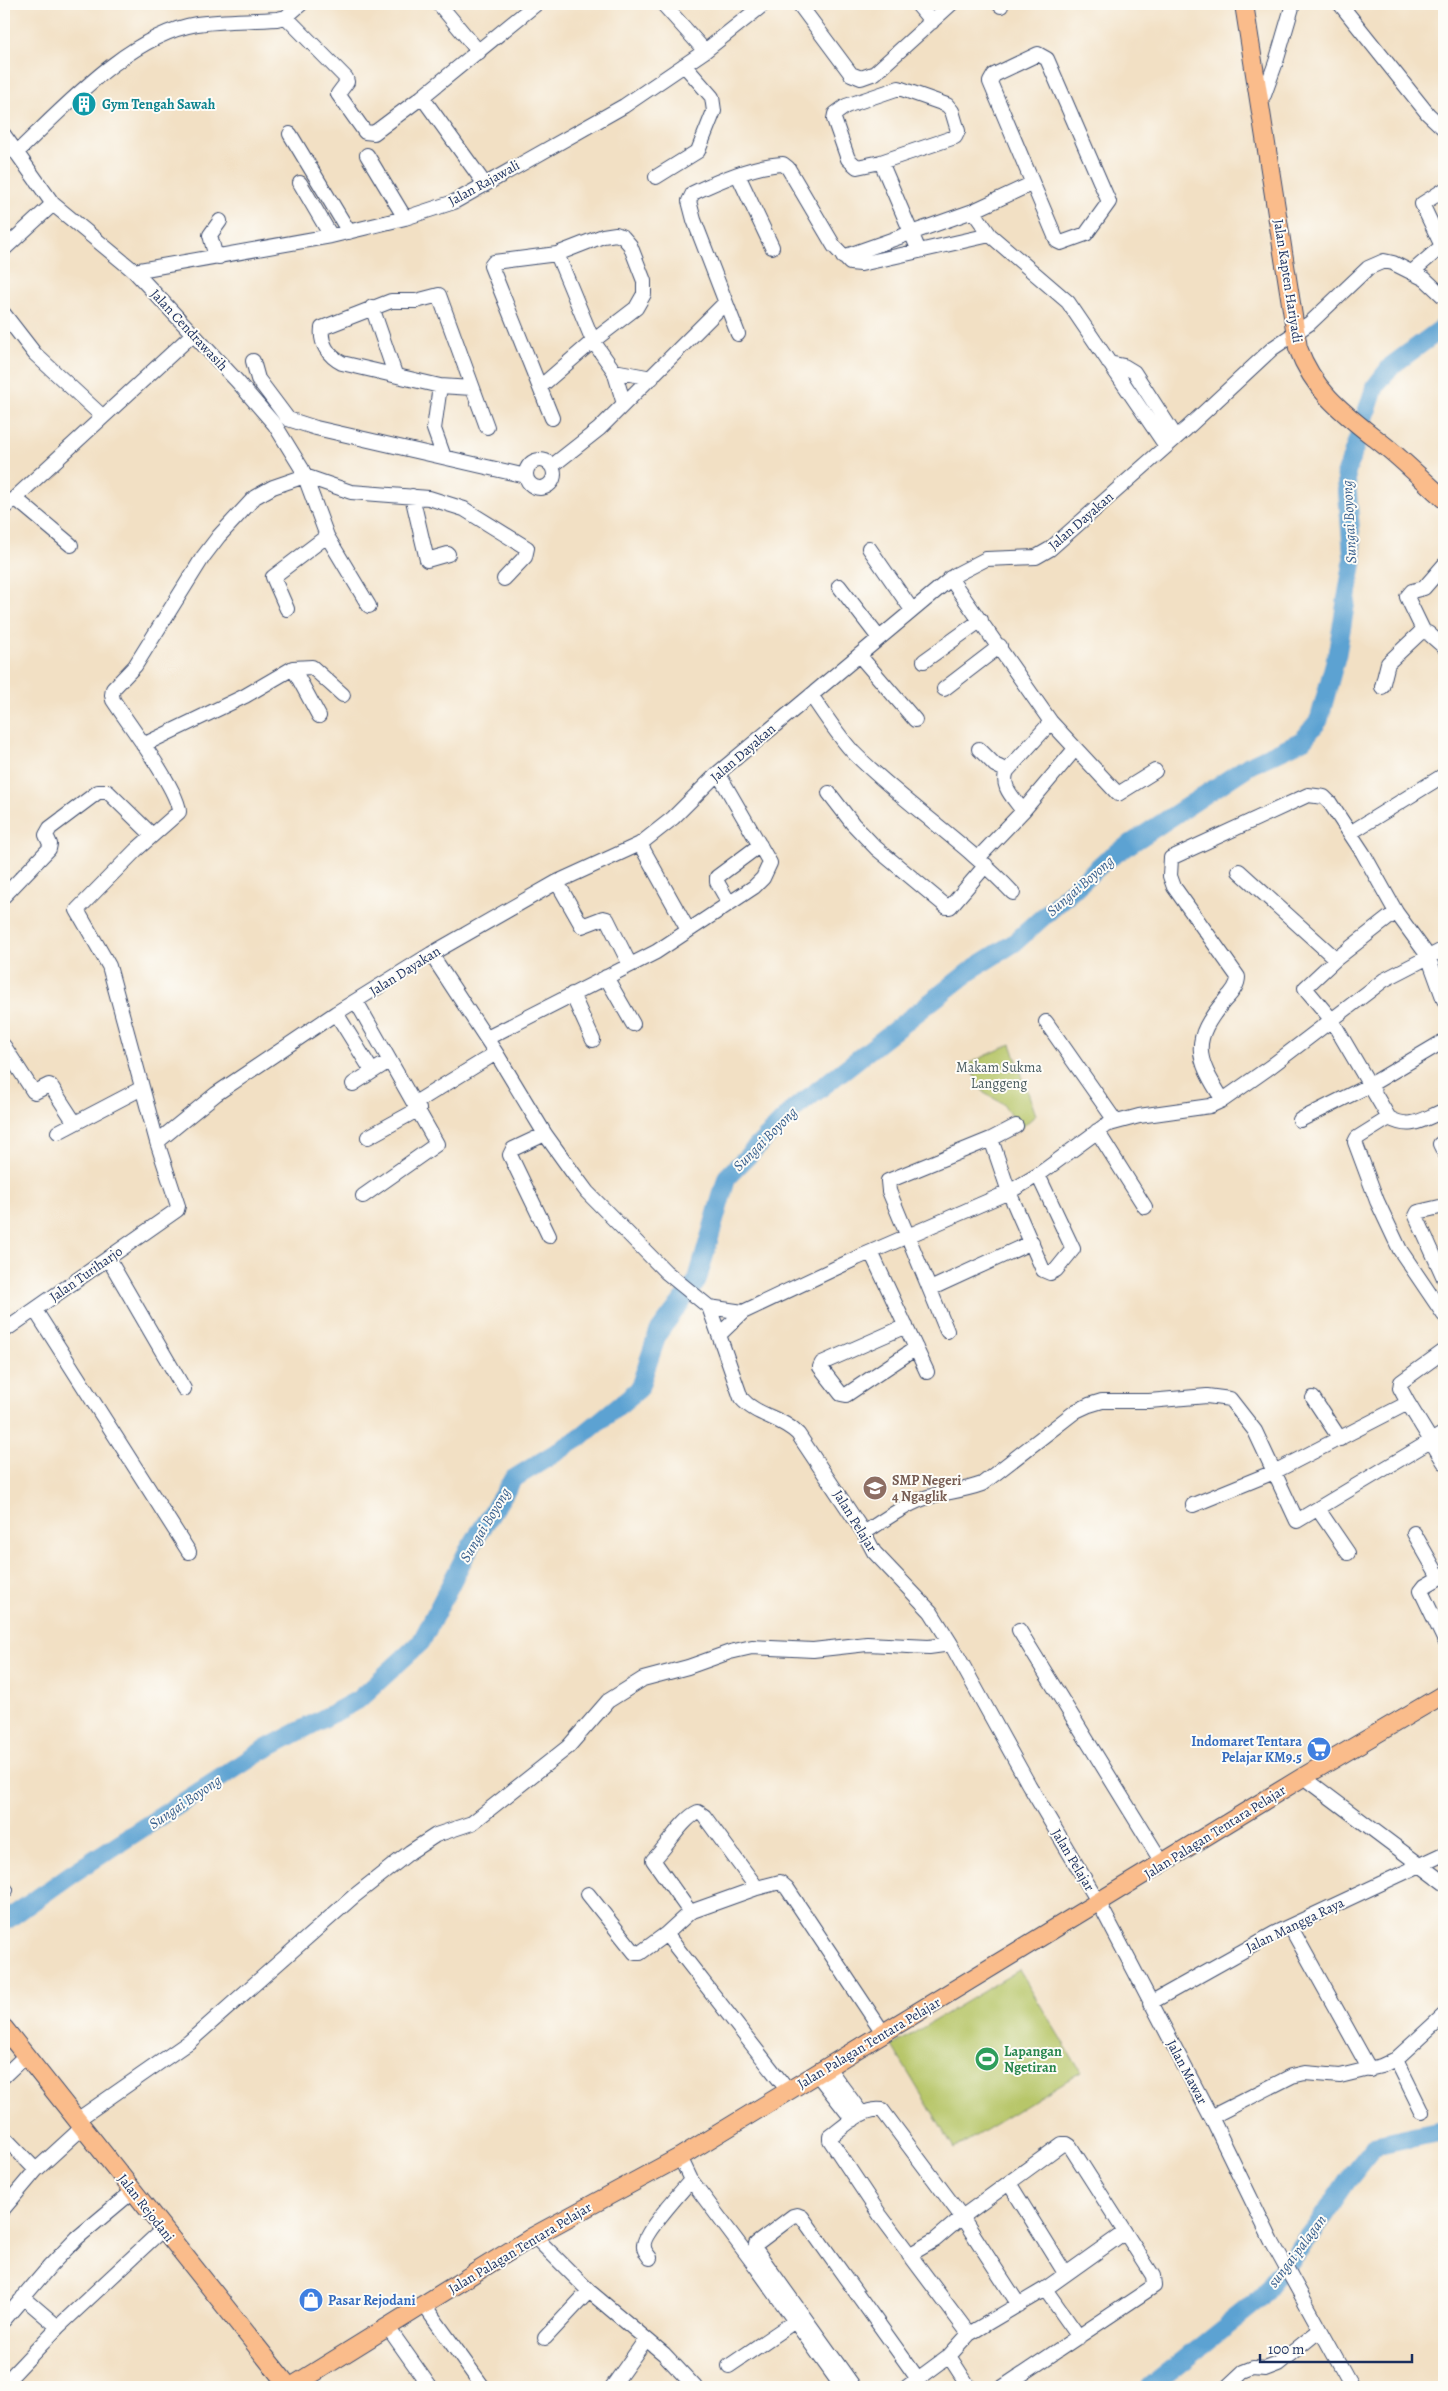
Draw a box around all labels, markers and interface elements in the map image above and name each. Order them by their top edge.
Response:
building icon: Gym Tengah Sawah [71,91,97,117]
place label: Gym Tengah Sawah [102,95,216,114]
street label: Jalan Rajawali [445,155,523,210]
street label: Jalan Kapten Hariyadi [1269,218,1307,344]
street label: Jalan Cendrawasih [146,285,232,376]
water label: Sungai Boyong [1337,480,1361,564]
street label: Jalan Dayakan [1044,487,1118,555]
street label: Jalan Dayakan [706,719,780,787]
water label: Sungai Boyong [1042,851,1118,921]
street label: Jalan Dayakan [366,941,444,1000]
park label: Makam Sukma Langgeng [956,1058,1042,1093]
water label: Sungai Boyong [729,1102,802,1175]
street label: Jalan Turiharjo [46,1242,126,1306]
place label: SMP Negeri 4 Ngaglik [892,1471,961,1506]
school or university icon: SMP Negeri 4 Ngaglik [862,1475,888,1501]
water label: Sungai Boyong [455,1484,515,1566]
street label: Jalan Pelajar [828,1486,882,1556]
place label: Indomaret Tentara Pelajar KM9.5 [1191,1732,1302,1767]
supermarket icon: Indomaret Tentara Pelajar KM9.5 [1306,1736,1332,1762]
water label: Sungai Boyong [145,1770,225,1834]
street label: Jalan Palagan Tentara Pelajar [1140,1780,1290,1883]
street label: Jalan Pelajar [1047,1825,1099,1895]
street label: Jalan Mangga Raya [1243,1893,1348,1957]
street label: Jalan Palagan Tentara Pelajar [794,1992,945,2093]
street label: Jalan Mawar [1162,2036,1212,2108]
place label: Lapangan Ngetiran [1004,2042,1062,2077]
sports icon: Lapangan Ngetiran [974,2046,1000,2072]
street label: Jalan Rejodani [113,2170,179,2246]
street label: Jalan Palagan Tentara Pelajar [445,2197,596,2298]
water label: sungai palagan [1263,2211,1331,2291]
shop icon: Pasar Rejodani [298,2287,324,2313]
place label: Pasar Rejodani [328,2291,416,2310]
scale bar [1260,2331,1413,2363]
text: 100 m [1268,2339,1305,2359]

